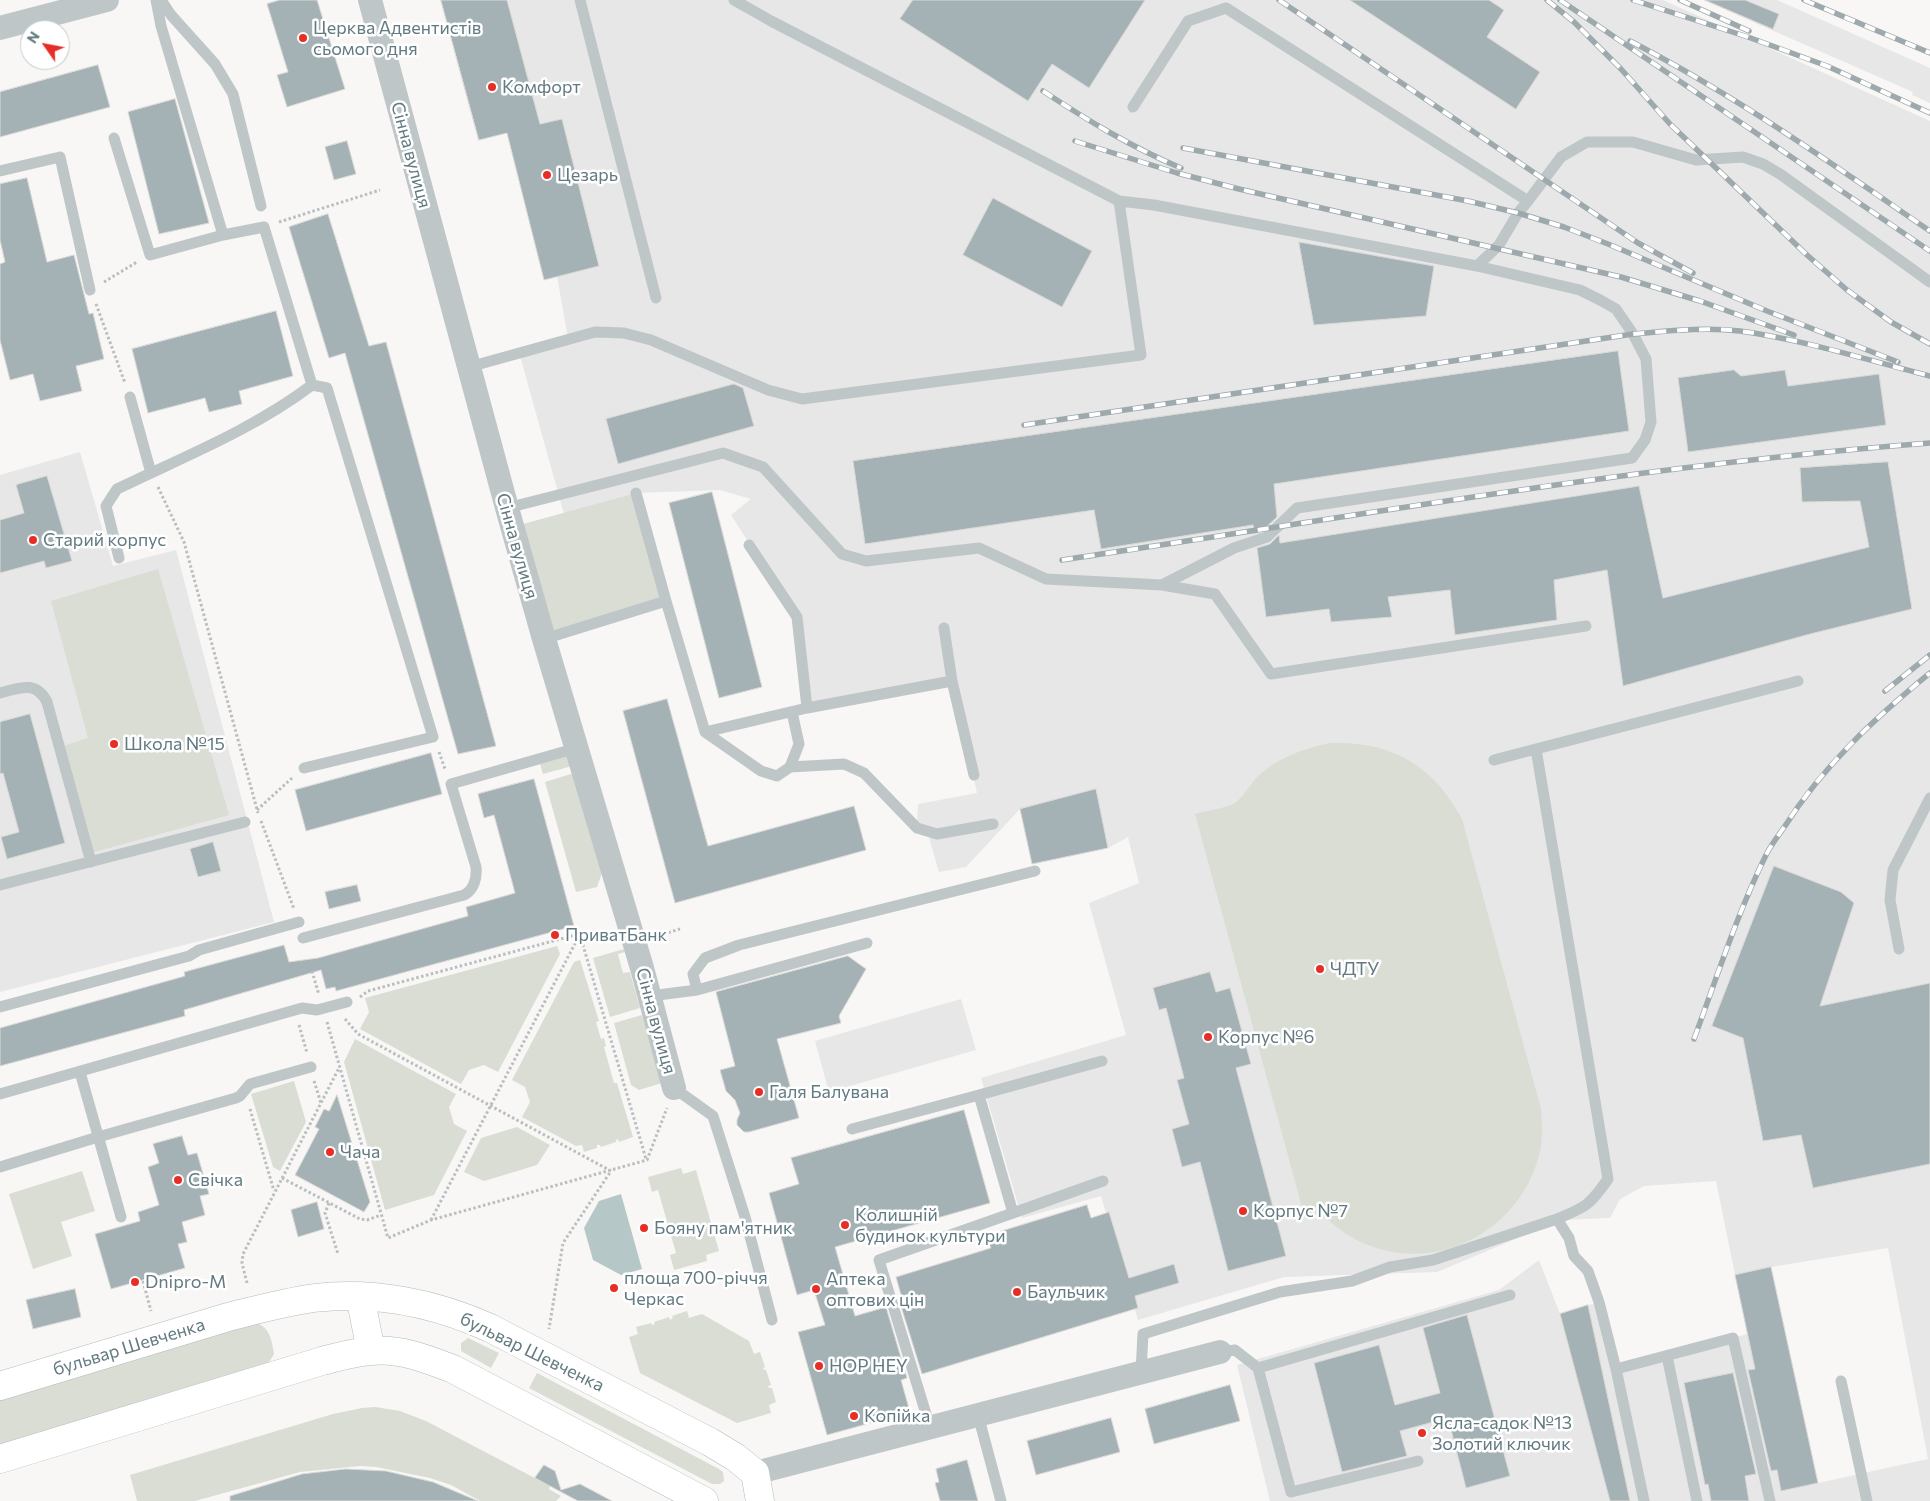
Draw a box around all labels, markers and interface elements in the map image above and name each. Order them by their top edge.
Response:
place label: Церква Адвентистів сьомого дня [313,17,481,59]
north arrow [20,20,70,70]
text: N [23,28,43,46]
marker: Церква Адвентистів сьомого дня [297,32,309,44]
place label: Комфорт [502,76,581,98]
marker: Комфорт [486,81,498,93]
street label: Сінна вулиця [386,100,436,210]
place label: Цезарь [557,164,618,186]
marker: Цезарь [541,169,553,181]
street label: Сінна вулиця [492,491,542,601]
place label: Старий корпус [43,529,166,551]
marker: Старий корпус [27,534,39,546]
place label: Школа №15 [124,733,225,755]
marker: Школа №15 [108,738,120,750]
place label: ПриватБанк [565,924,667,946]
marker: ПриватБанк [549,929,561,941]
place label: ЧДТУ [1330,958,1380,980]
marker: ЧДТУ [1314,963,1326,975]
street label: Сінна вулиця [631,966,681,1076]
place label: Корпус №6 [1218,1026,1314,1048]
marker: Корпус №6 [1202,1031,1214,1043]
place label: Галя Балувана [769,1081,889,1103]
marker: Галя Балувана [753,1086,765,1098]
place label: Чача [340,1141,380,1163]
marker: Чача [324,1146,336,1158]
place label: Свічка [188,1169,243,1191]
marker: Свічка [172,1174,184,1186]
place label: Корпус №7 [1253,1200,1348,1222]
place label: Колишній будинок культури [855,1204,1006,1246]
marker: Корпус №7 [1237,1205,1249,1217]
place label: Бояну пам'ятник [654,1217,793,1239]
marker: Колишній будинок культури [839,1219,851,1231]
marker: Бояну пам'ятник [638,1222,650,1234]
place label: площа 700-річчя Черкас [624,1267,768,1310]
place label: Аптека оптових цін [826,1268,924,1310]
place label: Dnipro-M [145,1271,226,1293]
marker: Dnipro-M [129,1276,141,1288]
place label: Баульчик [1027,1281,1105,1303]
marker: площа 700-річчя Черкас [608,1282,620,1294]
marker: Аптека оптових цін [810,1283,822,1295]
marker: Баульчик [1011,1286,1023,1298]
street label: бульвар Шевченка [456,1308,608,1396]
street label: бульвар Шевченка [50,1314,208,1380]
place label: HOP HEY [829,1355,908,1377]
marker: HOP HEY [813,1360,825,1372]
place label: Копійка [864,1405,930,1427]
marker: Копійка [848,1410,860,1422]
place label: Ясла-садок №13 Золотий ключик [1432,1412,1572,1455]
marker: Ясла-садок №13 Золотий ключик [1416,1427,1428,1439]

